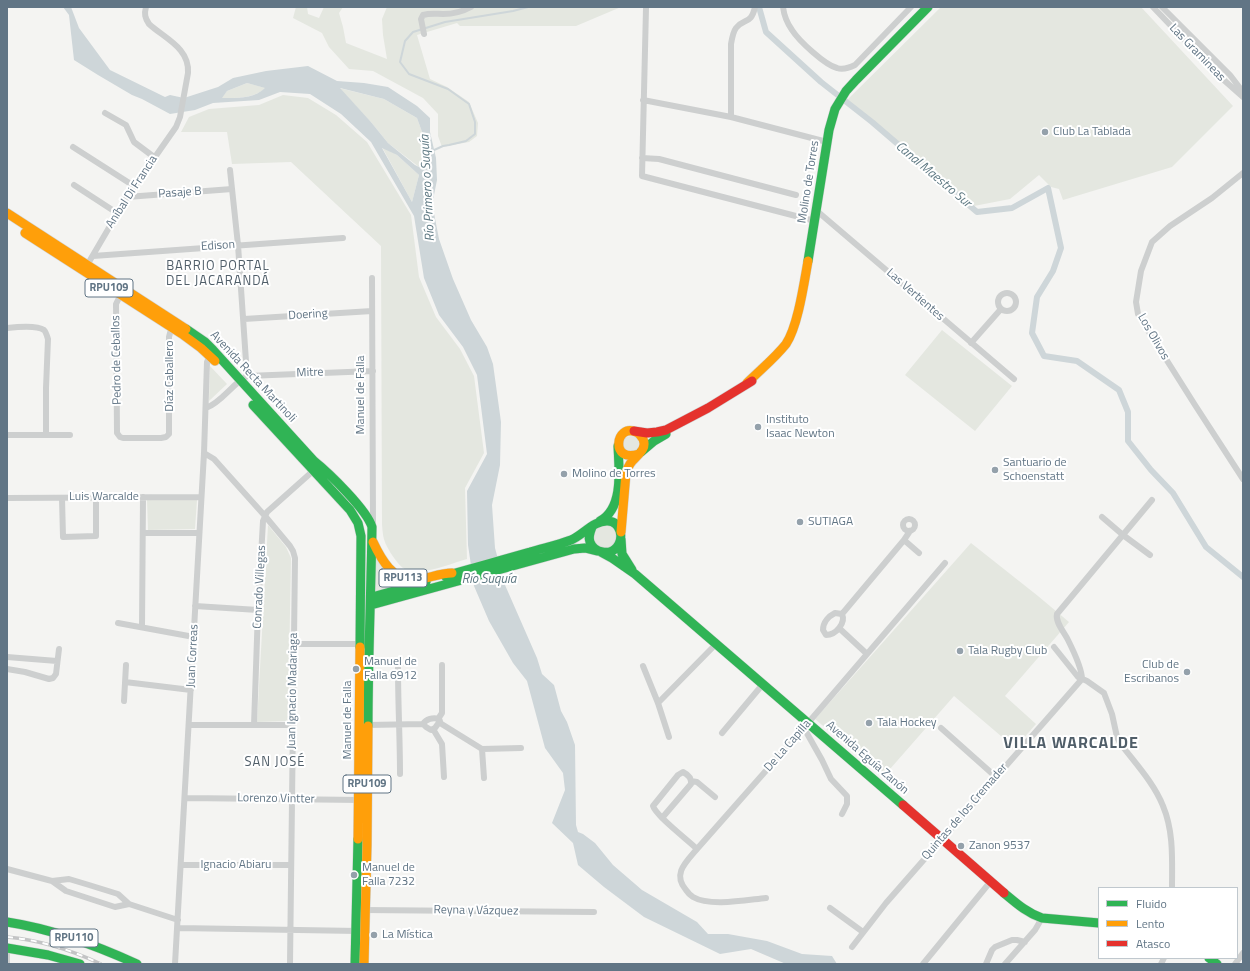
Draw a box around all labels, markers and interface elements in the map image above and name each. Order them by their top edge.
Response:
street label: Las Gramineas [1166,21,1228,85]
place label: Club La Tablada [1053,125,1131,139]
marker: Club La Tablada [1040,127,1050,137]
water label: Río Primero o Suquía [417,134,439,242]
water label: Canal Maestro Sur [892,139,974,211]
street label: Molino de Torres [795,140,823,224]
street label: Aníbal Di Francia [103,153,161,231]
street label: Pasaje B [158,184,202,202]
street label: Edison [201,238,235,254]
district label: BARRIO PORTAL DEL JACARANDÁ [166,259,270,290]
street label: Las Vertientes [883,266,947,324]
road number: RPU109 [85,279,133,297]
street label: Doering [288,306,328,324]
street label: Los Olivos [1134,311,1172,363]
street label: Pedro de Ceballos [109,315,125,405]
street label: Avenida Recta Martinoli [207,328,299,426]
street label: Díaz Caballero [163,340,177,412]
street label: Manuel de Falla [354,356,368,434]
street label: Mitre [296,365,324,381]
place label: Instituto Isaac Newton [766,413,835,441]
marker: Instituto Isaac Newton [753,422,763,432]
place label: Santuario de Schoenstatt [1003,456,1067,484]
marker: Santuario de Schoenstatt [990,465,1000,475]
place label: Molino de Torres [572,467,656,481]
marker: Molino de Torres [559,469,569,479]
street label: Luis Warcalde [69,490,139,504]
place label: SUTIAGA [808,515,853,529]
marker: SUTIAGA [795,517,805,527]
street label: Conrado Villegas [251,545,269,629]
road number: RPU113 [379,569,427,587]
water label: Río Suquía [462,572,516,588]
street label: Juan Correas [184,624,202,688]
street label: Juan Ignacio Madariaga [285,633,301,749]
place label: Tala Rugby Club [968,644,1047,658]
marker: Tala Rugby Club [955,646,965,656]
place label: Manuel de Falla 6912 [364,655,417,683]
place label: Club de Escribanos [1124,658,1179,686]
marker: Manuel de Falla 6912 [351,664,361,674]
marker: Club de Escribanos [1182,667,1192,677]
street label: Manuel de Falla [341,681,355,759]
place label: Tala Hockey [877,716,937,730]
street label: De La Capilla [762,717,814,775]
street label: Avenida Eguía Zanón [823,718,911,798]
marker: Tala Hockey [864,718,874,728]
district label: VILLA WARCALDE [1003,734,1139,754]
district label: SAN JOSÉ [245,755,305,771]
street label: Quintas de los Cremader [919,761,1011,863]
road number: RPU109 [343,775,391,793]
street label: Lorenzo Vintter [237,791,315,807]
place label: Zanon 9537 [969,839,1030,853]
marker: Zanon 9537 [956,841,966,851]
street label: Ignacio Abiaru [201,858,271,872]
place label: Manuel de Falla 7232 [362,861,415,889]
marker: Manuel de Falla 7232 [349,870,359,880]
legend [1098,887,1238,959]
text: Fluido [1136,894,1167,913]
street label: Reyna y Vázquez [433,903,519,919]
text: Lento [1136,914,1165,933]
place label: La Mística [382,928,433,942]
road number: RPU110 [50,929,98,947]
marker: La Mística [369,930,379,940]
text: Atasco [1136,934,1170,953]

